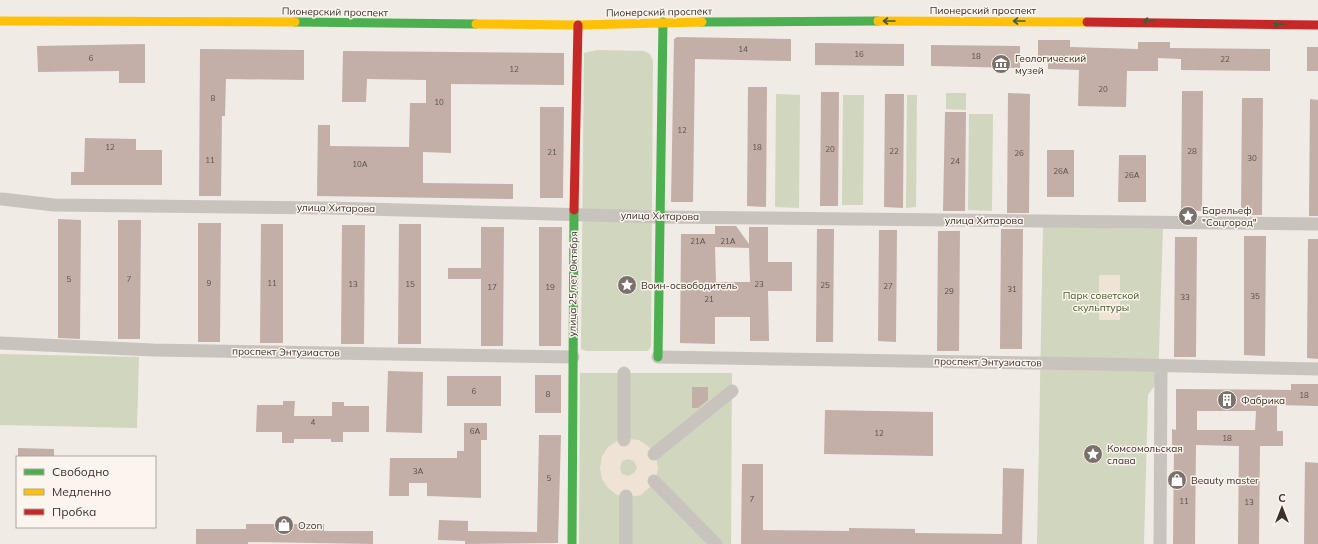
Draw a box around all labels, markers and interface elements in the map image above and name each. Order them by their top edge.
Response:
street label: Пионерский проспект [930,4,1037,17]
street label: Пионерский проспект [282,5,389,19]
street label: Пионерский проспект [606,5,713,19]
one-way arrow [883,17,896,25]
one-way arrow [1013,17,1026,25]
one-way arrow [1143,17,1156,25]
one-way arrow [1273,20,1286,28]
house number: 14 [738,44,748,54]
house number: 16 [854,49,864,59]
house number: 18 [971,51,981,61]
place label: Геологический музей [1015,52,1086,77]
house number: 6 [89,53,94,63]
museum icon: Геологический музей [990,53,1012,75]
house number: 22 [1220,54,1230,64]
house number: 12 [509,64,519,74]
house number: 20 [1098,84,1108,94]
house number: 8 [211,93,216,103]
house number: 10 [434,97,444,107]
house number: 12 [677,125,687,135]
house number: 12 [105,142,115,152]
house number: 18 [752,142,762,152]
house number: 20 [825,144,835,154]
house number: 22 [889,146,899,156]
house number: 28 [1187,146,1197,156]
house number: 21 [547,147,557,157]
house number: 26 [1014,148,1024,158]
house number: 30 [1247,153,1257,163]
house number: 11 [205,155,215,165]
house number: 24 [950,156,960,166]
house number: 10А [352,159,368,169]
house number: 26А [1053,166,1069,176]
house number: 26А [1124,170,1140,180]
street label: улица Хитарова [297,201,375,215]
place label: Барельеф "Соцгород" [1202,204,1257,229]
place icon: Барельеф "Соцгород" [1177,205,1199,227]
street label: улица Хитарова [621,209,699,223]
street label: улица Хитарова [945,214,1023,227]
street label: улица 25 лет Октября [566,231,580,337]
house number: 21А [690,236,706,246]
house number: 21А [720,236,736,246]
house number: 5 [67,274,72,284]
house number: 7 [127,274,132,284]
place icon: Воин-освободитель [616,274,638,296]
house number: 9 [207,278,212,288]
house number: 11 [267,278,277,288]
house number: 13 [348,279,358,289]
house number: 15 [405,279,415,289]
place label: Воин-освободитель [641,279,738,292]
house number: 23 [754,279,764,289]
house number: 25 [820,280,830,290]
house number: 27 [883,281,893,291]
house number: 17 [487,282,497,292]
house number: 19 [545,282,555,292]
house number: 31 [1007,284,1017,294]
house number: 29 [944,286,954,296]
park label: Парк советской скульптуры [1063,289,1139,314]
house number: 35 [1250,291,1260,301]
house number: 33 [1180,292,1190,302]
house number: 21 [704,294,714,304]
street label: проспект Энтузиастов [232,345,340,359]
street label: проспект Энтузиастов [934,355,1042,369]
house number: 6 [472,386,477,396]
house number: 8 [546,389,551,399]
building icon: Фабрика [1216,389,1238,411]
house number: 18 [1299,390,1309,400]
place label: Фабрика [1241,394,1285,407]
house number: 4 [311,417,316,427]
house number: 6А [470,426,480,436]
house number: 12 [874,428,884,438]
house number: 18 [1222,433,1232,443]
place label: Комсомольская слава [1107,442,1183,467]
place icon: Комсомольская слава [1082,443,1104,465]
legend [16,456,156,528]
text: Свободно [52,464,109,479]
house number: 3А [413,466,423,476]
shop icon: Beauty master [1166,469,1188,491]
house number: 5 [547,473,552,483]
place label: Beauty master [1191,474,1259,487]
text: Медленно [52,484,111,499]
north arrow [1262,488,1302,528]
text: С [1278,491,1286,505]
house number: 7 [750,494,755,504]
house number: 11 [1179,496,1189,506]
house number: 13 [1244,497,1254,507]
text: Пробка [52,504,96,519]
shop icon: Ozon [273,514,295,536]
place label: Ozon [298,519,323,532]

